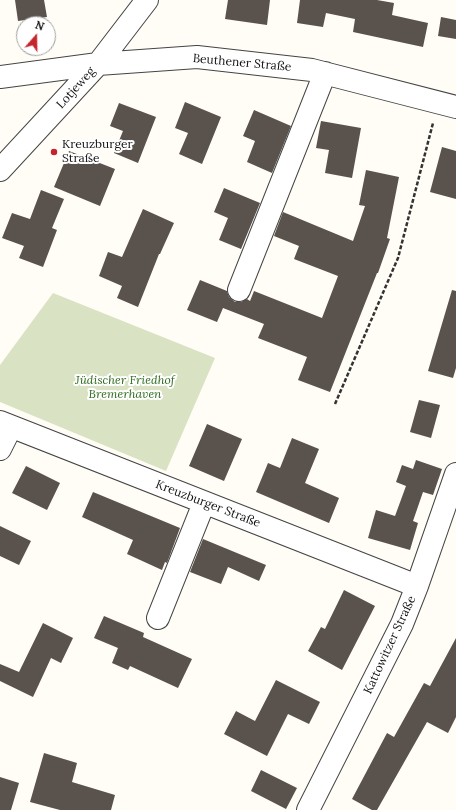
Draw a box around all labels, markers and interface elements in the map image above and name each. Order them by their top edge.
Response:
north arrow [16,16,56,56]
text: N [33,18,46,34]
street label: Beuthener Straße [192,52,292,74]
street label: Lotjeweg [54,64,98,112]
place label: Kreuzburger Straße [62,138,133,166]
marker: Kreuzburger Straße [49,147,59,157]
park label: Jüdischer Friedhof Bremerhaven [75,374,175,402]
street label: Kreuzburger Straße [154,477,262,531]
street label: Kattowitzer Straße [361,594,419,696]

